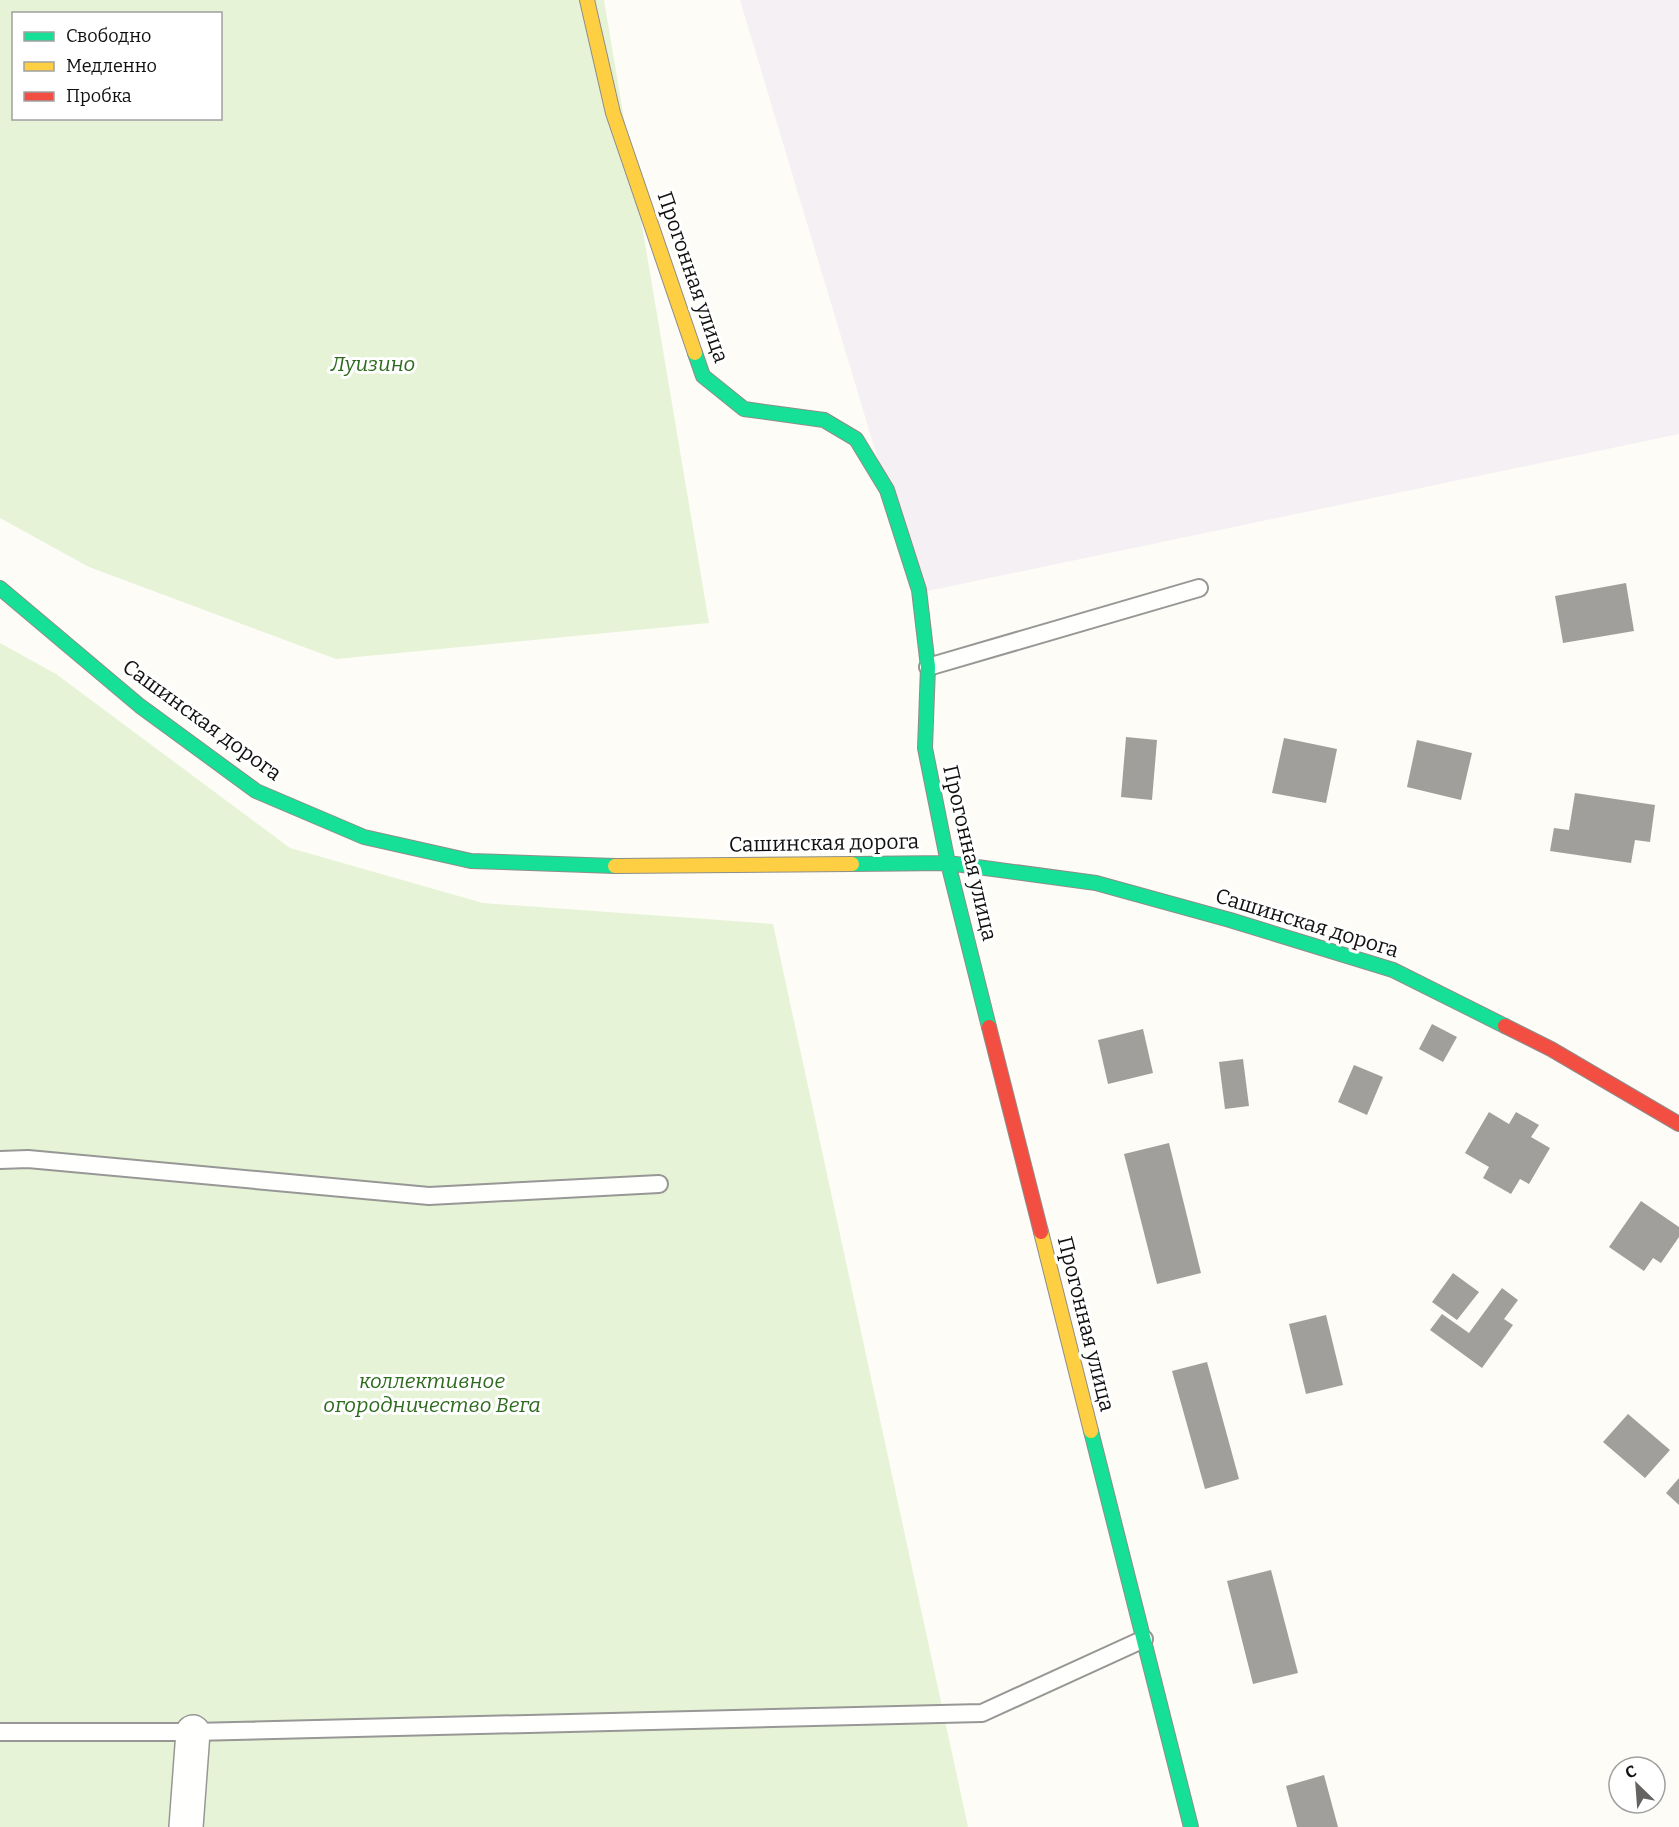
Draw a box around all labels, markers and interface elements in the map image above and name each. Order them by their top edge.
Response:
legend [12,12,222,120]
text: Свободно [66,25,151,47]
text: Медленно [66,55,157,77]
text: Пробка [66,85,132,107]
street label: Прогонная улица [651,188,735,367]
park label: Луизино [330,351,415,377]
street label: Сашинская дорога [117,654,287,787]
street label: Прогонная улица [937,763,1003,944]
street label: Сашинская дорога [729,828,920,858]
street label: Сашинская дорога [1212,883,1402,963]
street label: Прогонная улица [1052,1234,1120,1415]
park label: коллективное огородничество Вега [323,1368,541,1418]
north arrow [1607,1755,1667,1815]
text: С [1622,1761,1639,1783]

